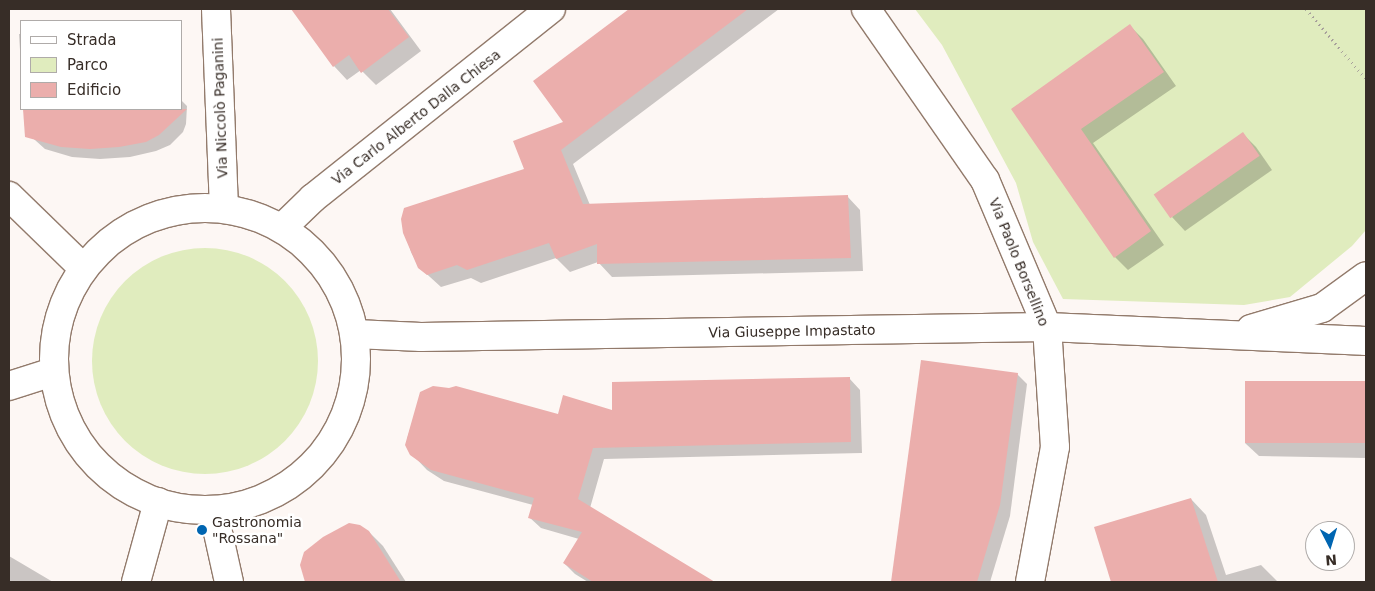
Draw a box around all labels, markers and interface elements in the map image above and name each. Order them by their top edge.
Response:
legend [20,20,182,110]
text: Strada [67,31,116,49]
street label: Via Niccolò Paganini [209,37,231,179]
street label: Via Carlo Alberto Dalla Chiesa [328,46,504,188]
text: Parco [67,56,108,74]
text: Edificio [67,81,121,99]
street label: Via Paolo Borsellino [986,195,1052,329]
street label: Via Giuseppe Impastato [708,321,876,341]
place label: Gastronomia "Rossana" [212,514,302,546]
north arrow [1305,521,1355,571]
marker: Gastronomia "Rossana" [196,524,208,536]
text: N [1325,551,1338,568]

